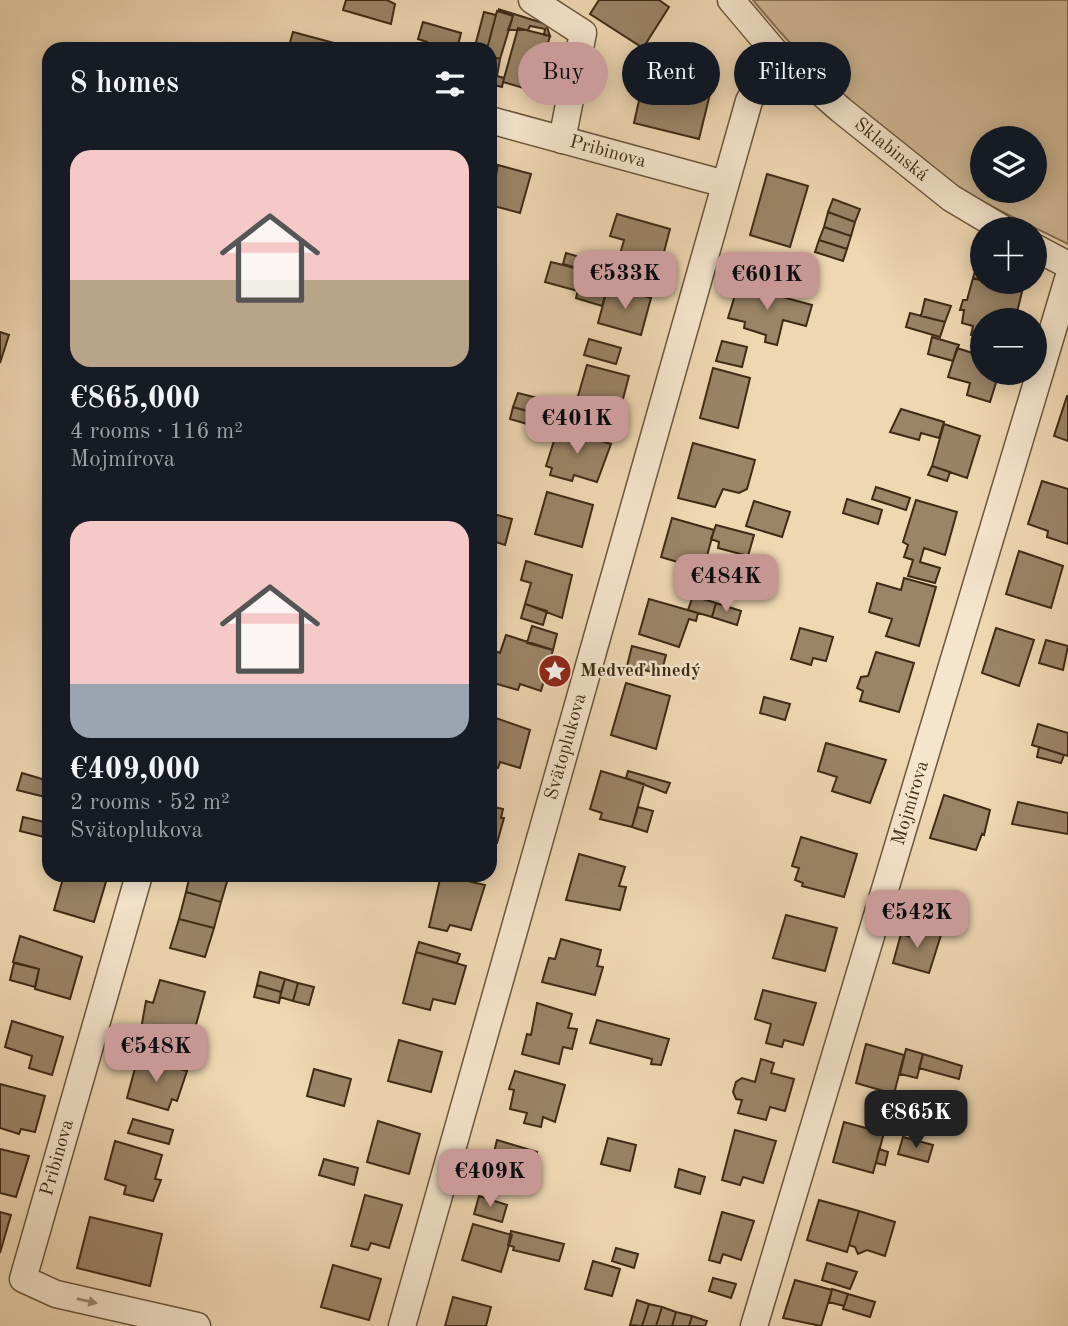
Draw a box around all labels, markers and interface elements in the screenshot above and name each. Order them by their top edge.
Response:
chip: Buy [518,42,608,105]
chip: Rent [622,42,720,105]
chip: Filters [734,42,851,105]
icon: filters [431,65,469,103]
text: 8 homes [70,69,179,99]
street label: Sklabinská [850,115,932,186]
map controls [970,126,1047,385]
button: layers [970,126,1047,203]
street label: Pribinova [567,133,649,172]
icon: home [207,195,333,321]
button: + [970,217,1047,294]
pin: €533K [576,252,674,311]
pin: €601K [718,252,816,312]
text: €533K [589,262,661,285]
text: €601K [731,263,803,286]
button: − [970,308,1047,385]
text: €865,000 [70,384,200,414]
pin: €401K [528,396,626,456]
text: €401K [541,407,613,430]
text: 4 rooms · 116 m² [70,420,243,443]
text: Mojmírova [70,448,175,471]
pin: €484K [677,554,775,614]
text: €484K [690,565,762,588]
icon: home [207,566,333,692]
place icon: Medveď hnedý [536,652,574,690]
place label: Medveď hnedý [580,662,701,681]
street label: Svätoplukova [542,691,590,802]
text: €409,000 [70,755,200,785]
street label: Mojmírova [889,758,933,847]
text: 2 rooms · 52 m² [70,791,230,814]
text: Svätoplukova [70,819,203,842]
pin: €542K [868,890,966,950]
text: €542K [881,901,953,924]
pin: €548K [107,1024,205,1084]
text: €548K [120,1035,192,1058]
pin: €865K [867,1090,965,1150]
text: €865K [880,1101,952,1124]
street label: Pribinova [38,1117,78,1198]
pin: €409K [441,1150,539,1209]
text: €409K [454,1160,526,1183]
one-way arrow [76,1296,98,1307]

